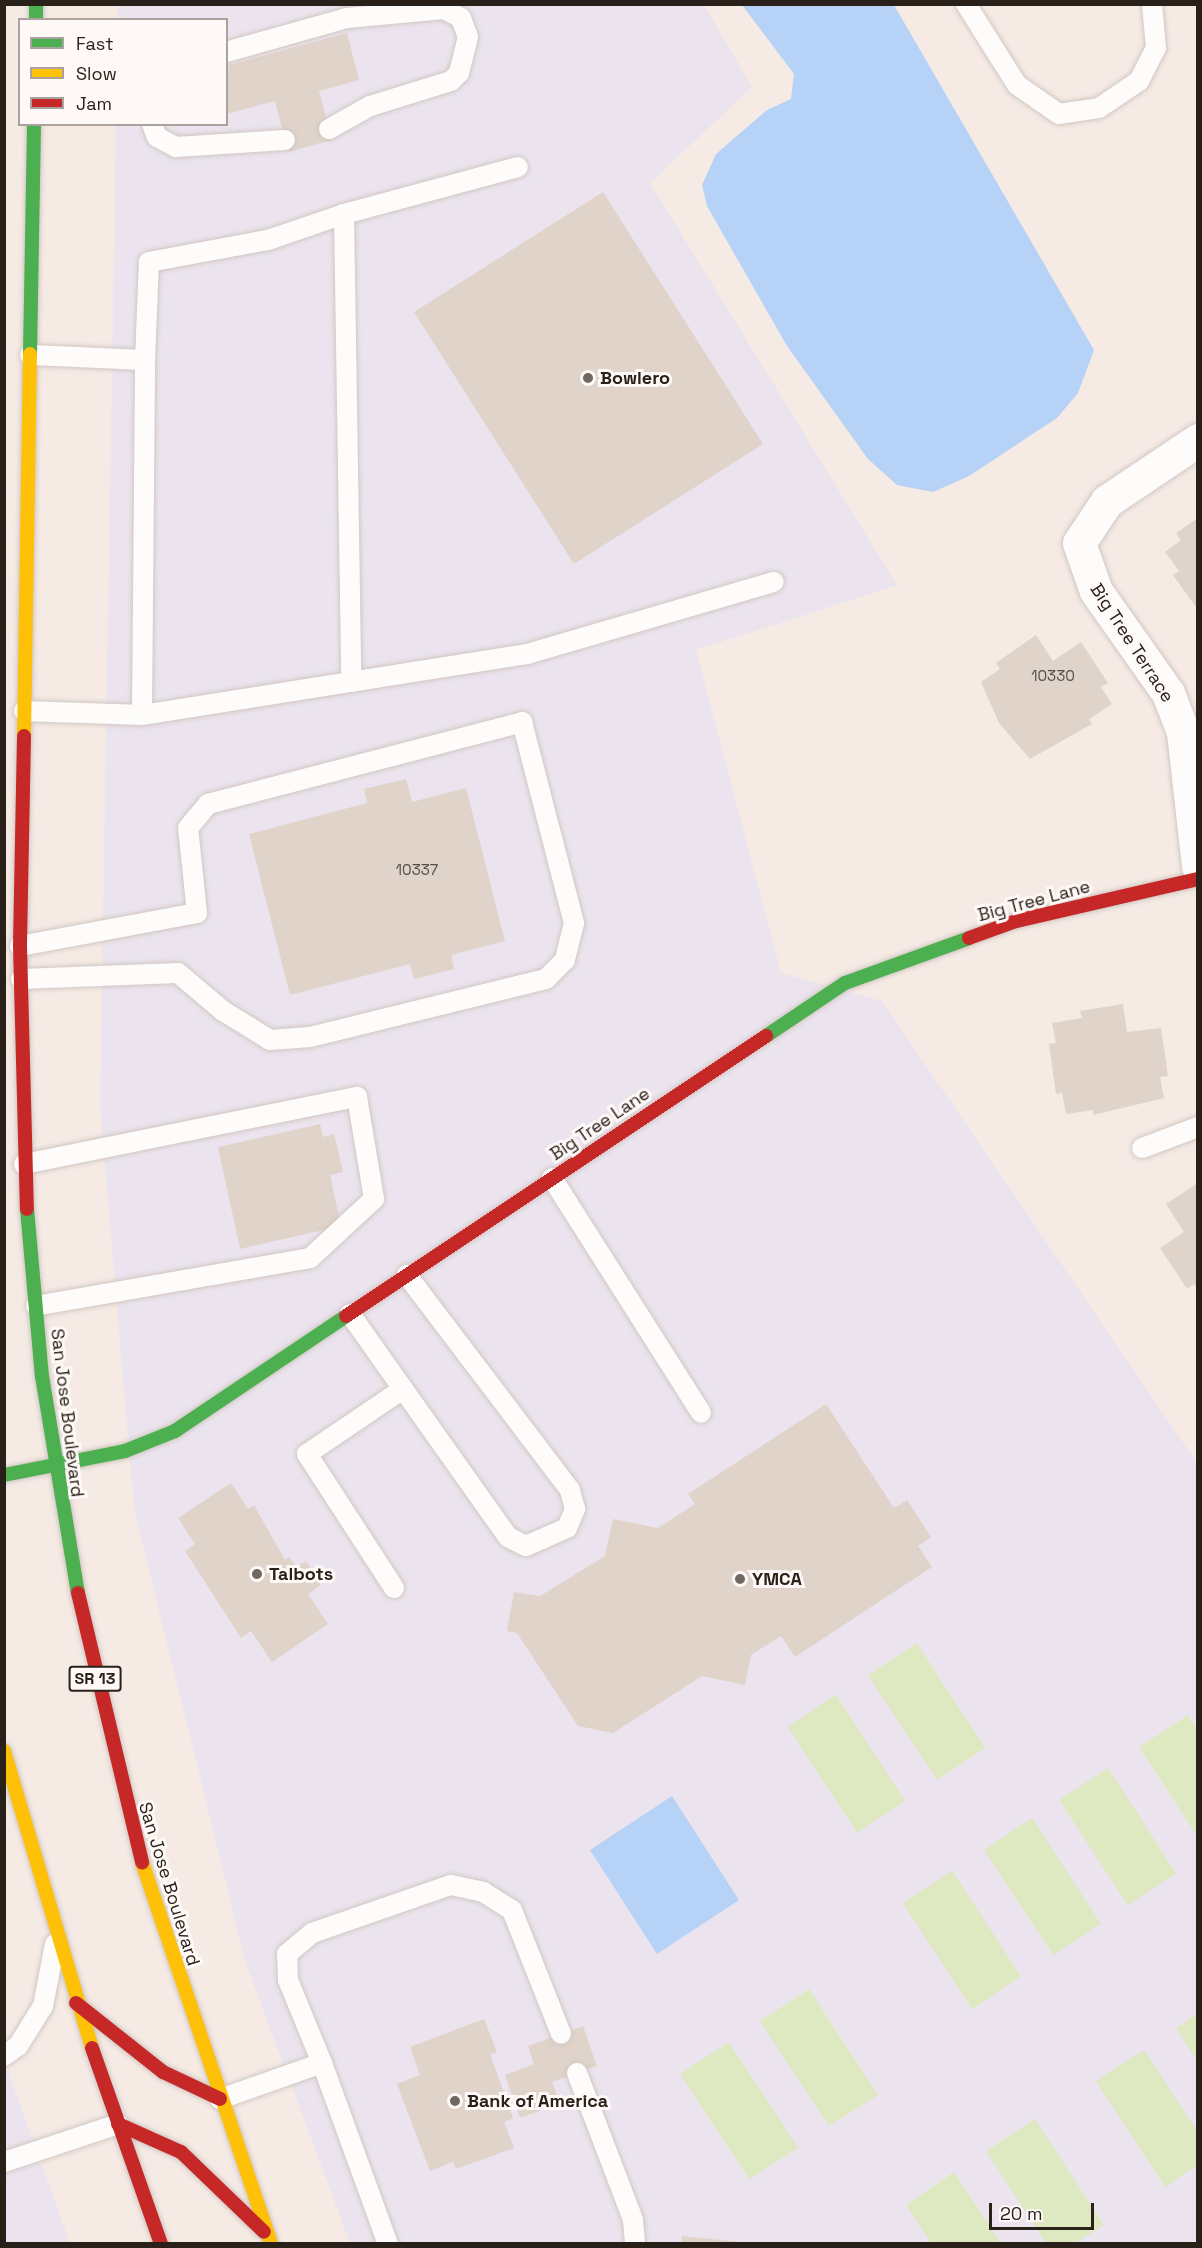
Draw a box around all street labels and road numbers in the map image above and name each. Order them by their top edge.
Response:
street label: Big Tree Terrace [1085,579,1179,707]
street label: Big Tree Lane [975,876,1093,926]
street label: Big Tree Lane [546,1083,654,1165]
street label: San Jose Boulevard [46,1327,88,1499]
road number: SR 13 [68,1666,122,1692]
street label: San Jose Boulevard [134,1800,204,1968]

